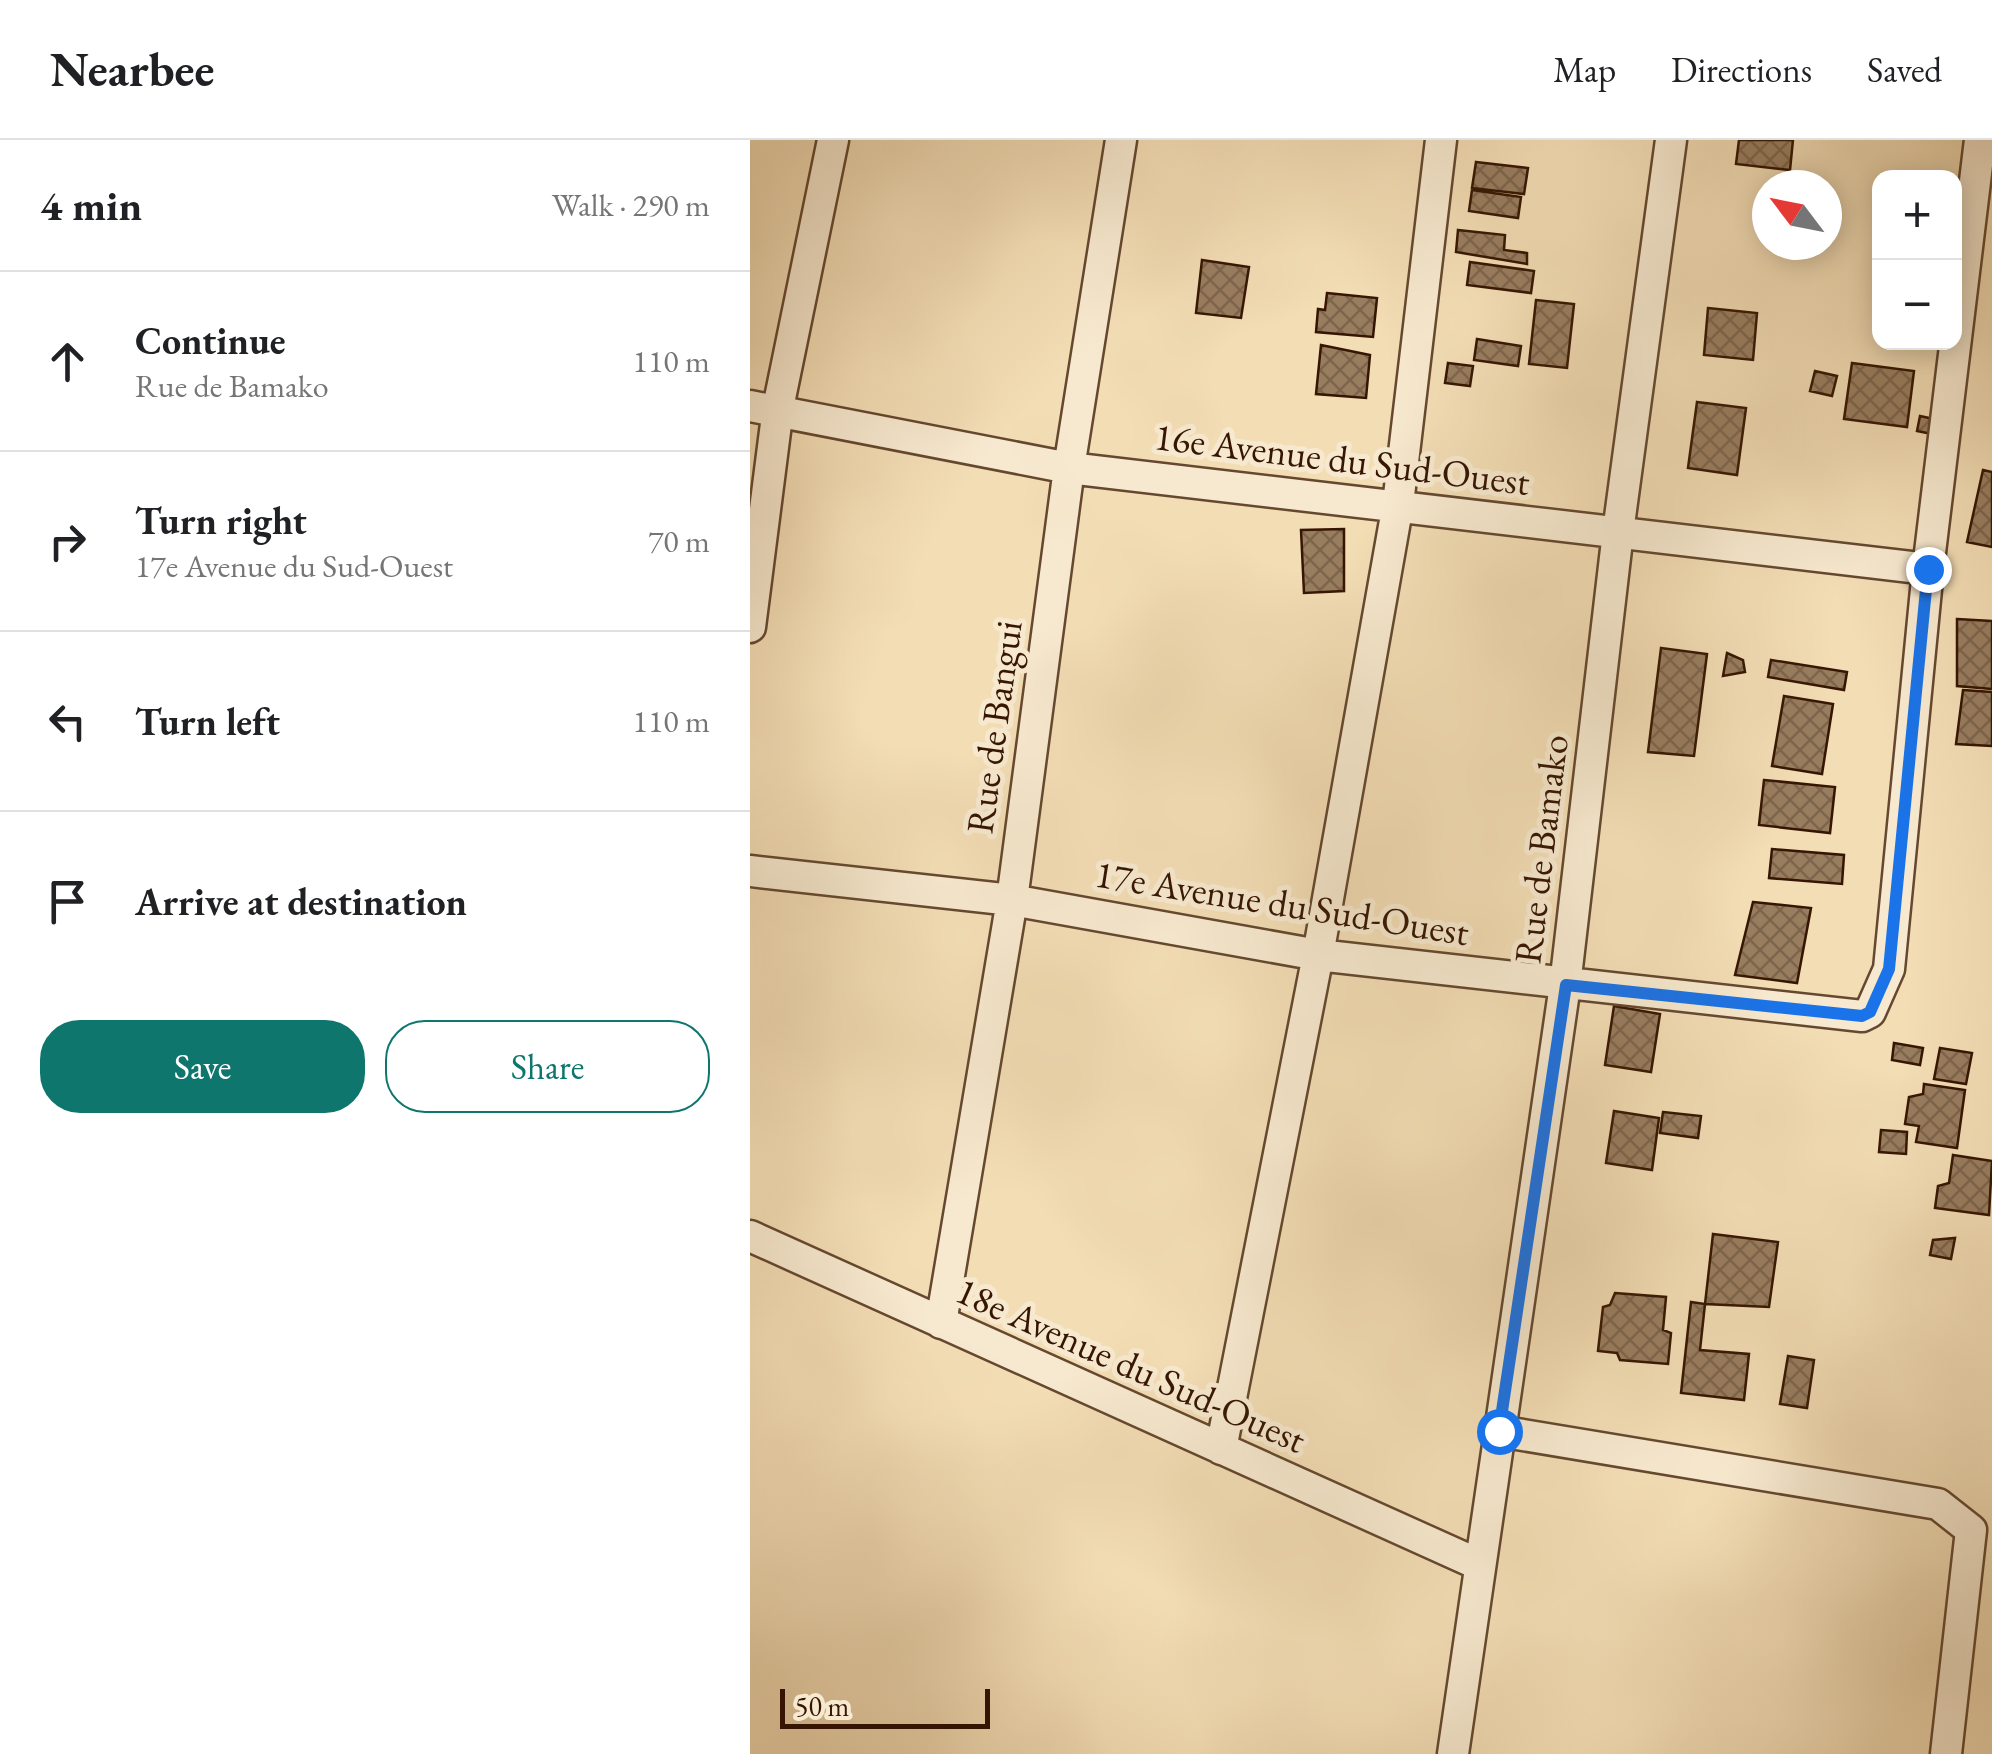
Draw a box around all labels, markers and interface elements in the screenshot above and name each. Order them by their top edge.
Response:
text: Nearbee [50,38,215,100]
text: Map [1553,47,1616,92]
text: Directions [1671,47,1812,92]
text: Saved [1867,47,1942,92]
north arrow [1752,170,1842,260]
map controls [1872,170,1962,350]
button: + [1872,170,1962,260]
text: 4 min [40,178,142,233]
text: Walk · 290 m [552,184,710,226]
button: − [1872,260,1962,350]
text: Continue [135,316,286,365]
icon: ahead [40,334,95,389]
text: 110 m [633,340,710,382]
text: Rue de Bamako [135,365,329,407]
street label: 16e Avenue du Sud-Ouest [1152,411,1533,506]
text: Turn right [135,496,307,545]
icon: right [40,514,95,569]
text: 70 m [648,520,710,562]
text: 17e Avenue du Sud-Ouest [135,545,453,587]
route end [1906,547,1952,593]
street label: Rue de Bangui [954,617,1033,837]
icon: left [40,694,95,749]
text: Turn left [135,697,280,746]
text: 110 m [633,700,710,742]
street label: Rue de Bamako [1502,732,1579,966]
street label: 17e Avenue du Sud-Ouest [1092,849,1473,956]
icon: arrive [40,874,95,929]
text: Arrive at destination [135,877,467,926]
button: Save [40,1020,365,1113]
button: Share [385,1020,710,1113]
street label: 18e Avenue du Sud-Ouest [949,1265,1314,1464]
route start [1477,1409,1523,1455]
scale bar [780,1684,990,1728]
text: 50 m [795,1688,849,1724]

